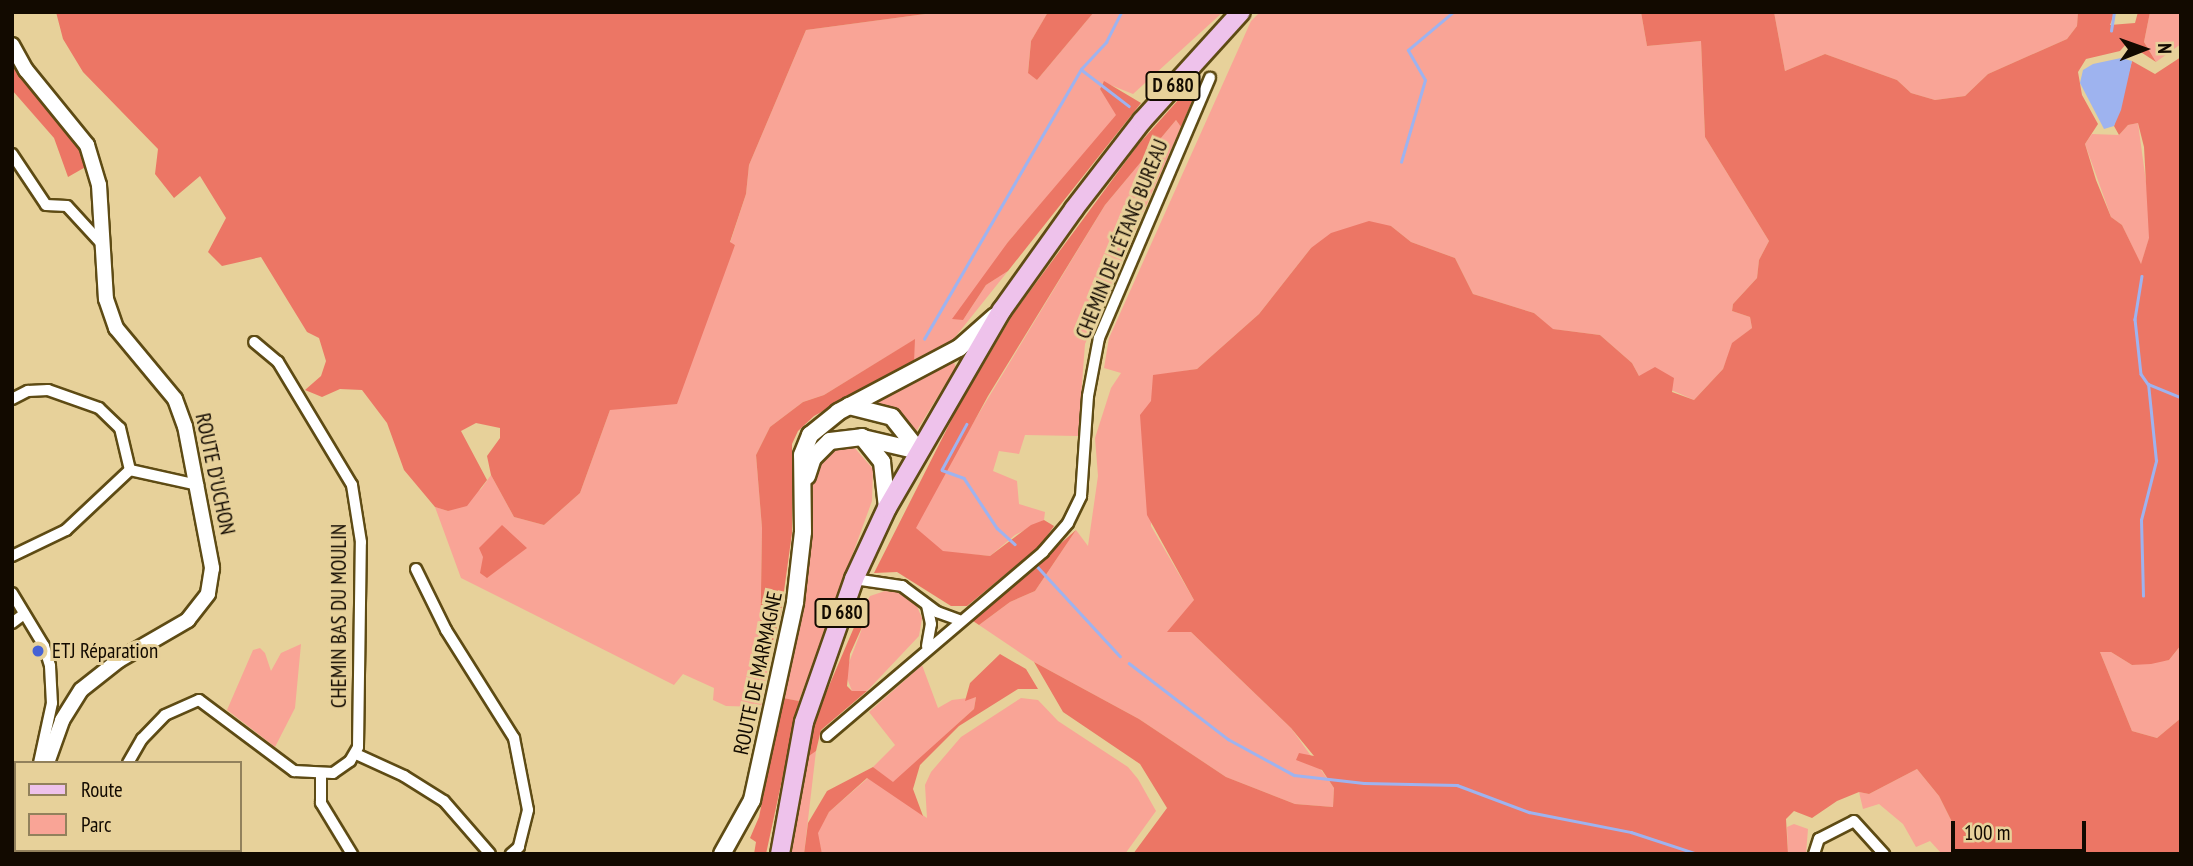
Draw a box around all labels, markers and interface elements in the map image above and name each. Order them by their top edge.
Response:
north arrow [2109,14,2179,84]
text: N [2153,43,2177,54]
road number: D 680 [1145,71,1201,102]
street label: CHEMIN DE L'ÉTANG BUREAU [1070,136,1174,342]
street label: ROUTE D'UCHON [190,411,240,537]
street label: CHEMIN BAS DU MOULIN [326,524,352,708]
street label: ROUTE DE MARMAGNE [728,589,788,757]
road number: D 680 [814,598,870,628]
place label: ETJ Réparation [52,638,158,664]
marker: ETJ Réparation [30,643,46,659]
legend [14,761,242,852]
text: Route [81,776,123,803]
scale bar [1955,806,2090,850]
text: Parc [81,811,112,838]
text: 100 m [1964,819,2010,846]

